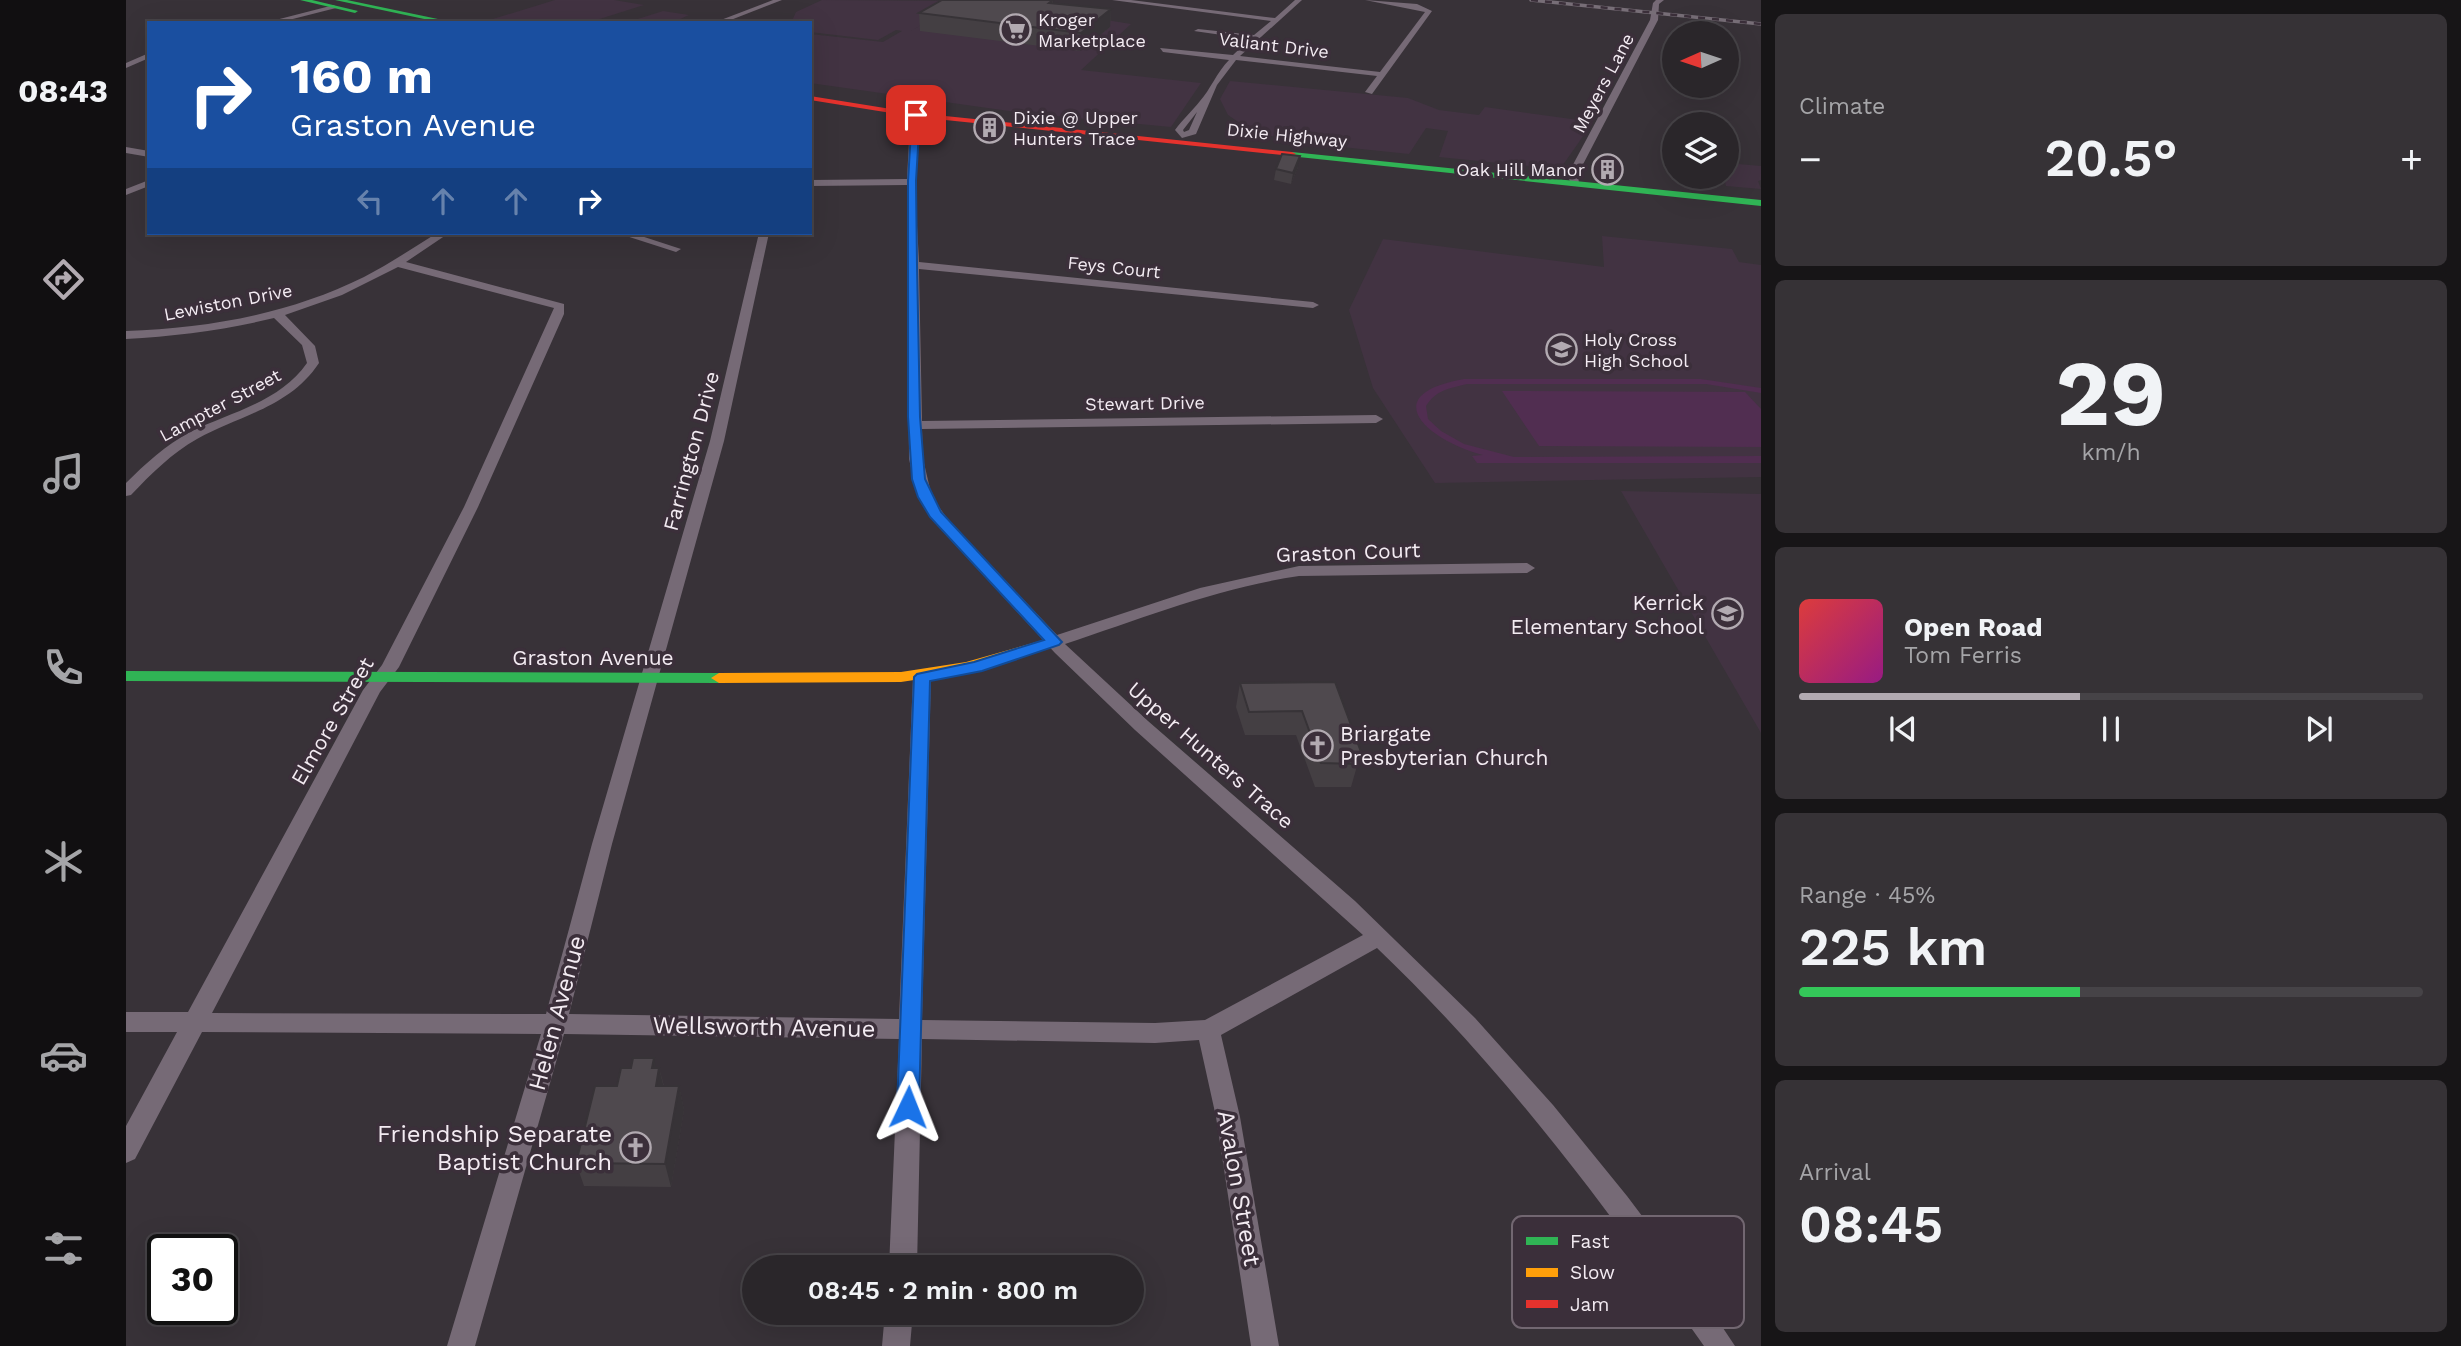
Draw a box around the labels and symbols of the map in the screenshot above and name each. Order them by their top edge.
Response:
place label: Kroger Marketplace [1038,9,1146,51]
supermarket icon: Kroger Marketplace [998,12,1032,46]
north arrow [1662,21,1740,98]
street label: Valiant Drive [1218,28,1330,62]
street label: Meyers Lane [1568,30,1638,136]
pin [886,85,946,145]
place label: Dixie @ Upper Hunters Trace [1013,107,1138,149]
building icon: Dixie @ Upper Hunters Trace [973,110,1007,144]
street label: Dixie Highway [1226,118,1349,152]
building icon: Oak Hill Manor [1591,152,1625,186]
place label: Oak Hill Manor [1456,159,1585,180]
street label: Feys Court [1067,252,1162,282]
street label: Lewiston Drive [162,279,294,325]
place label: Holy Cross High School [1584,329,1689,371]
school or university icon: Holy Cross High School [1544,332,1578,366]
street label: Lampter Street [156,364,285,446]
street label: Farrington Drive [658,368,724,534]
street label: Stewart Drive [1085,391,1205,415]
street label: Graston Court [1275,537,1421,567]
place label: Kerrick Elementary School [1511,590,1705,639]
school or university icon: Kerrick Elementary School [1710,597,1744,631]
street label: Graston Avenue [512,645,674,670]
street label: Elmore Street [285,653,379,789]
street label: Upper Hunters Trace [1123,676,1299,834]
place label: Briargate Presbyterian Church [1340,721,1548,770]
church icon: Briargate Presbyterian Church [1300,728,1334,762]
street label: Helen Avenue [523,932,591,1094]
street label: Wellsworth Avenue [652,1011,876,1043]
position arrow [871,1070,945,1144]
street label: Avalon Street [1212,1108,1266,1268]
place label: Friendship Separate Baptist Church [377,1120,612,1176]
church icon: Friendship Separate Baptist Church [618,1131,652,1165]
legend [1512,1216,1744,1328]
text: Fast [1570,1230,1609,1253]
speed limit sign: 30 [147,1234,238,1325]
text: Slow [1570,1261,1615,1284]
text: Jam [1570,1293,1609,1316]

